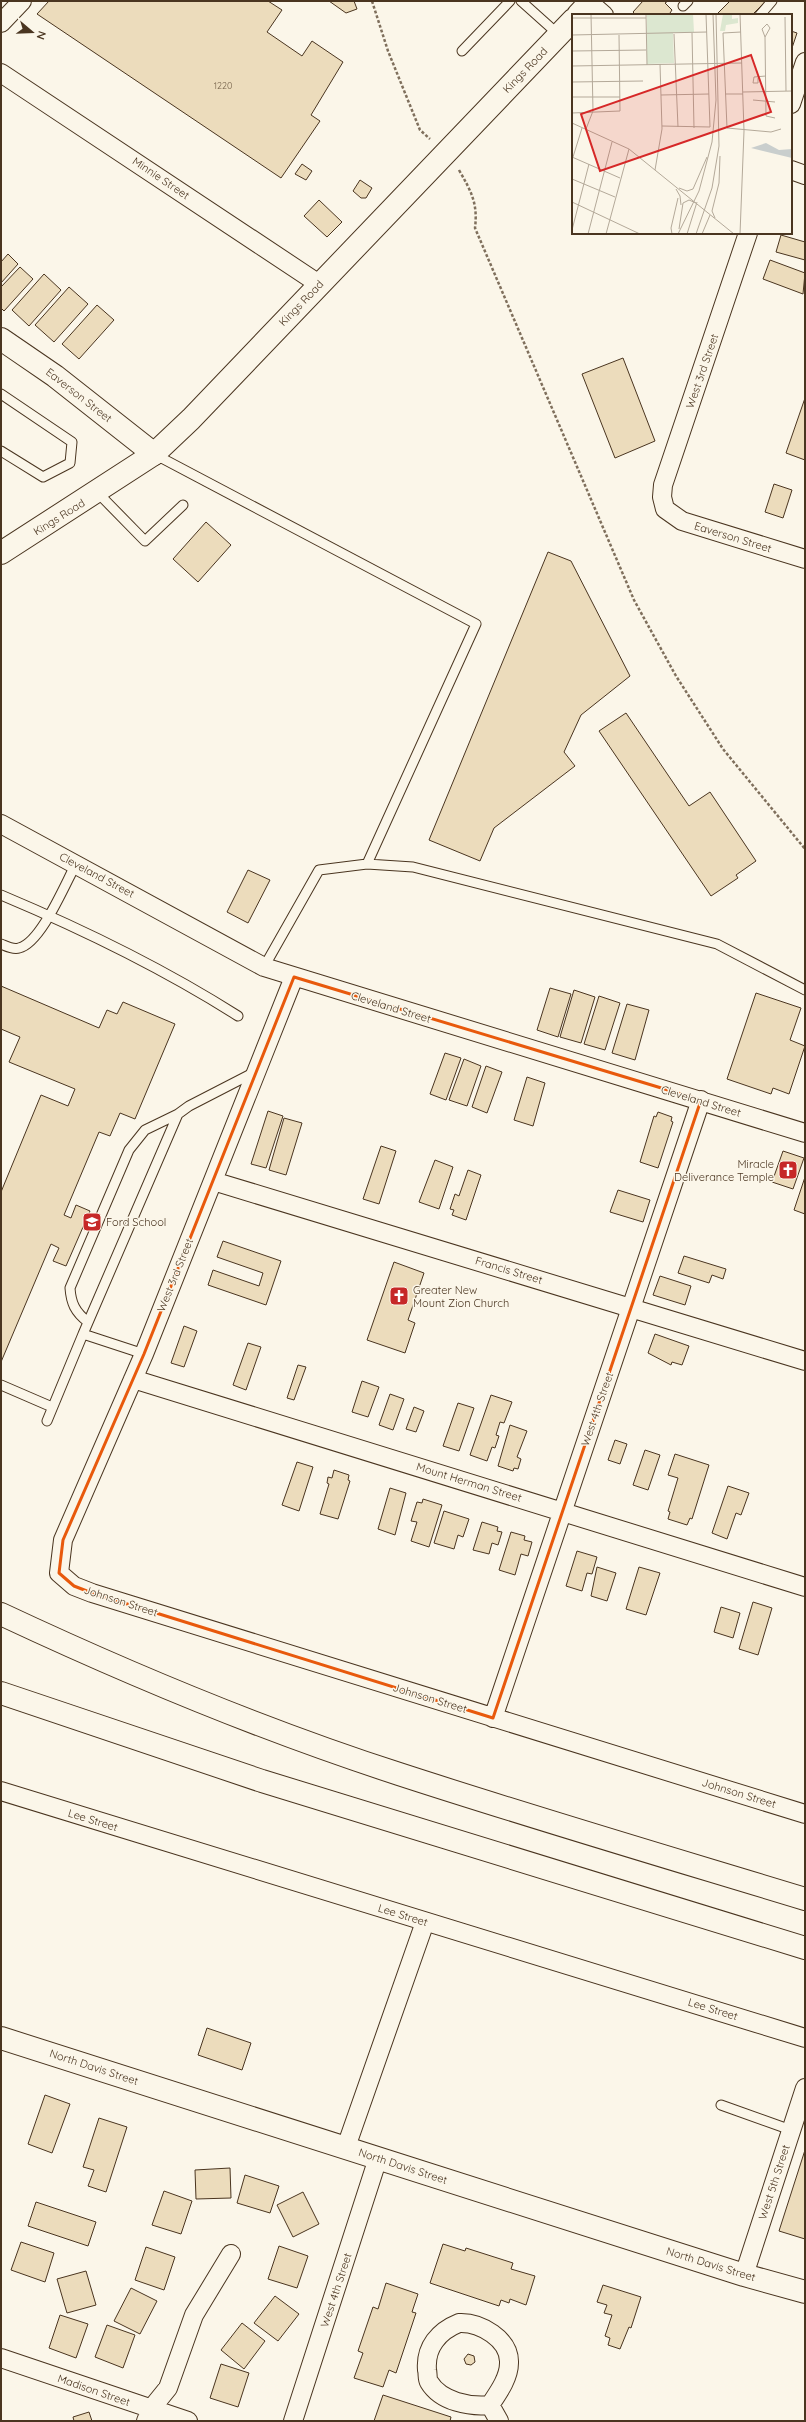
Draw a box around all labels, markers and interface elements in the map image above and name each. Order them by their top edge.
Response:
north arrow [12,12,52,52]
inset map [572,14,792,234]
text: N [34,29,49,41]
street label: Kings Road [500,44,550,96]
house number: 1220 [214,80,232,91]
street label: Minnie Street [130,154,192,202]
street label: Kings Road [276,277,326,329]
street label: West 3rd Street [683,332,721,410]
street label: Eaverson Street [43,365,115,425]
street label: Kings Road [31,496,87,538]
street label: Eaverson Street [693,519,774,555]
street label: Cleveland Street [57,849,137,901]
street label: Cleveland Street [349,988,433,1026]
street label: Cleveland Street [659,1082,743,1120]
place label: Miracle Deliverance Temple [674,1157,774,1184]
church icon: Miracle Deliverance Temple [777,1159,799,1181]
school or university icon: Ford School [81,1211,103,1233]
place label: Ford School [106,1215,166,1229]
street label: West 3rd Street [154,1236,196,1314]
street label: Francis Street [474,1253,545,1287]
place label: Greater New Mount Zion Church [413,1283,509,1310]
church icon: Greater New Mount Zion Church [388,1285,410,1307]
street label: West 4th Street [578,1370,616,1448]
street label: Mount Herman Street [415,1459,524,1505]
street label: Johnson Street [82,1582,160,1620]
street label: Johnson Street [391,1680,469,1716]
street label: Johnson Street [700,1775,778,1811]
street label: Lee Street [66,1806,120,1834]
street label: Lee Street [376,1901,430,1929]
street label: Lee Street [686,1995,740,2023]
street label: North Davis Street [48,2046,141,2088]
street label: West 5th Street [755,2143,793,2221]
street label: North Davis Street [357,2145,450,2187]
street label: North Davis Street [665,2244,758,2284]
street label: West 4th Street [317,2251,355,2329]
street label: Madison Street [56,2371,132,2409]

